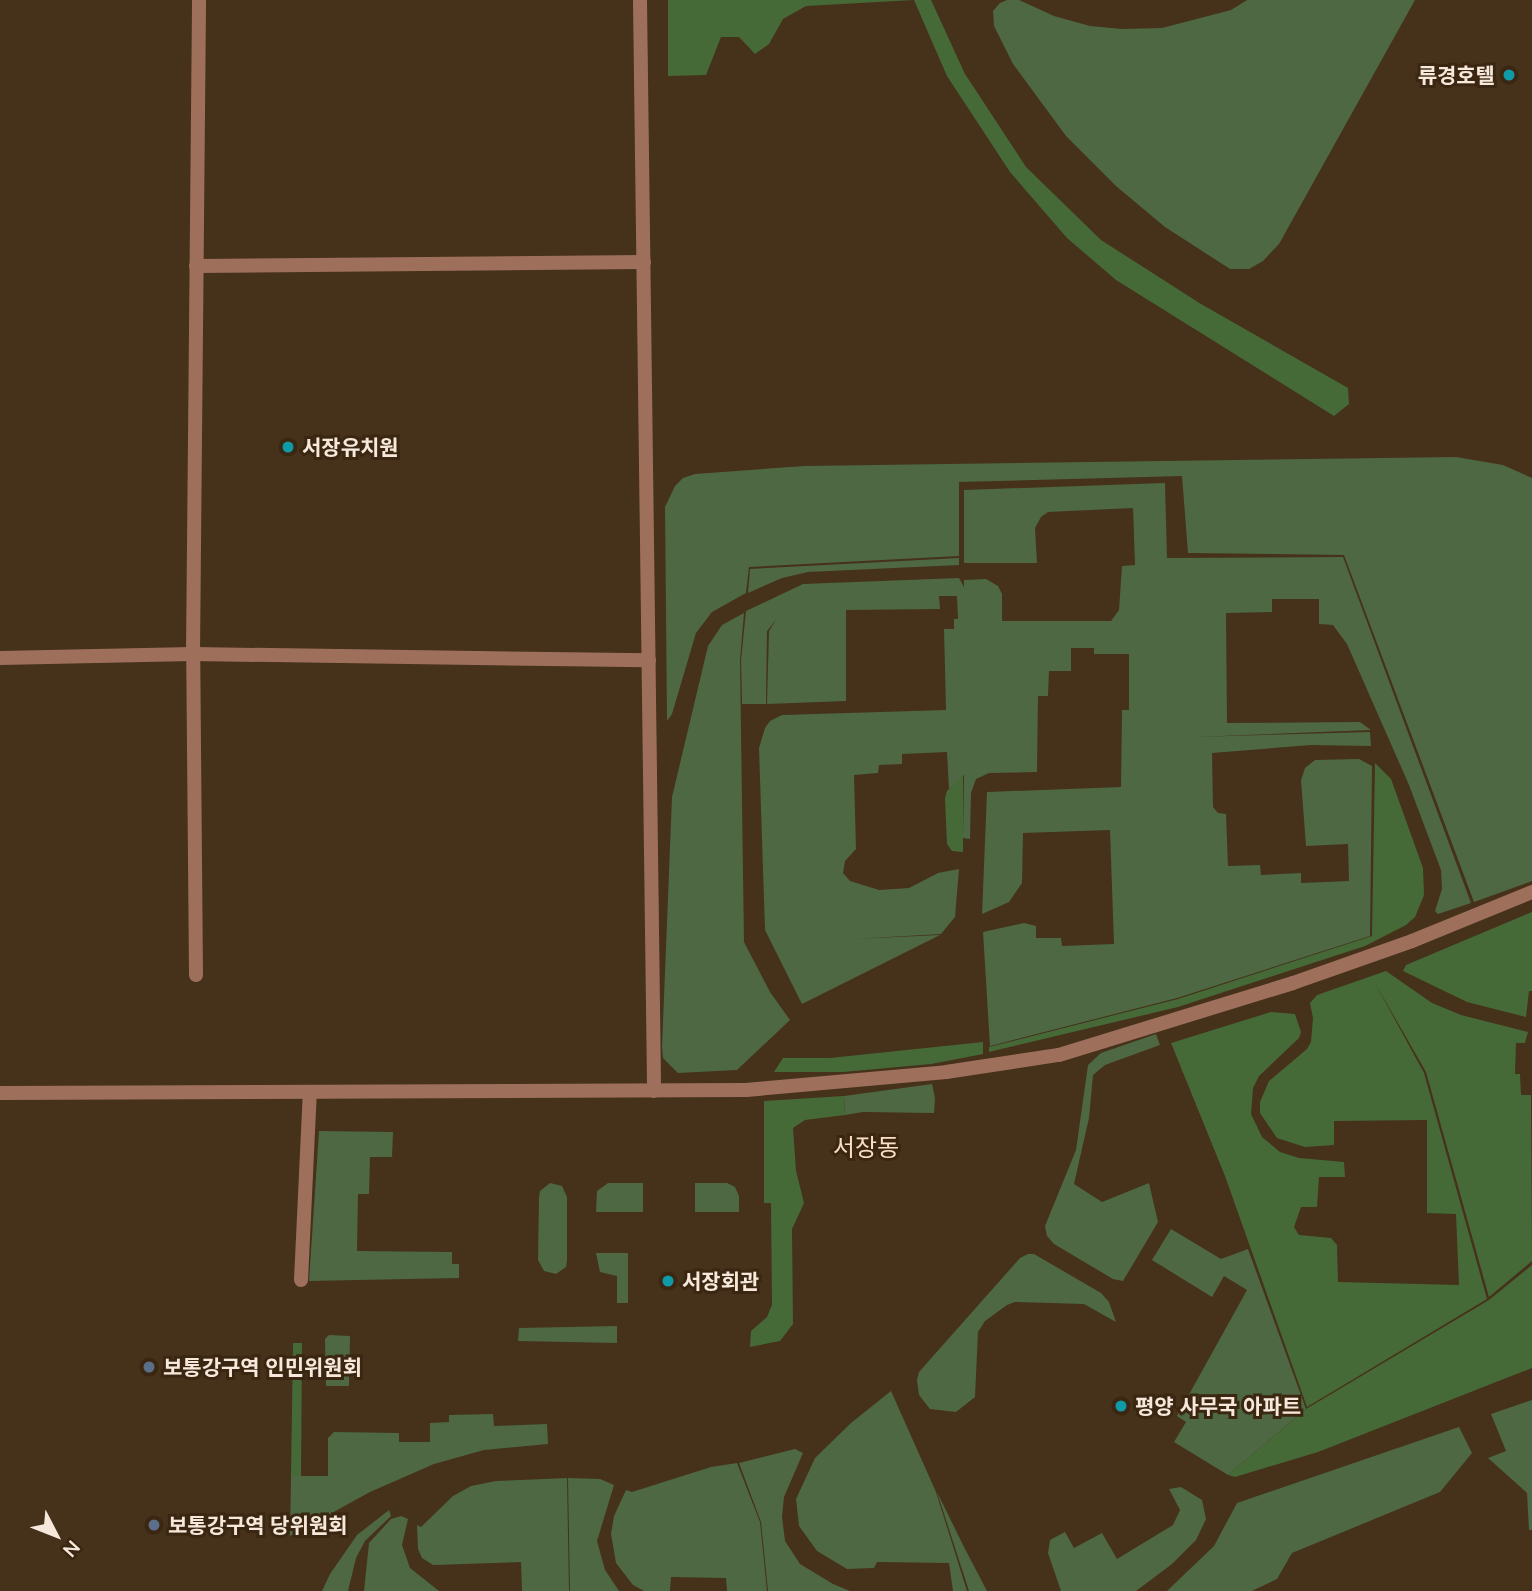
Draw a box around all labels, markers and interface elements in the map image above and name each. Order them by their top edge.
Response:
place label: 류경호텔 [1418,62,1495,88]
marker: 류경호텔 [1501,67,1517,83]
place label: 서장유치원 [302,434,399,460]
marker: 서장유치원 [280,439,296,455]
district label: 서장동 [833,1134,899,1162]
place label: 서장회관 [682,1268,759,1294]
marker: 서장회관 [660,1273,676,1289]
place label: 보통강구역 인민위원회 [163,1354,362,1380]
marker: 보통강구역 인민위원회 [141,1359,157,1375]
place label: 평양 사무국 아파트 [1135,1393,1301,1419]
marker: 평양 사무국 아파트 [1113,1398,1129,1414]
north arrow [21,1500,91,1570]
place label: 보통강구역 당위원회 [168,1512,348,1538]
marker: 보통강구역 당위원회 [146,1517,162,1533]
text: N [58,1536,85,1562]

